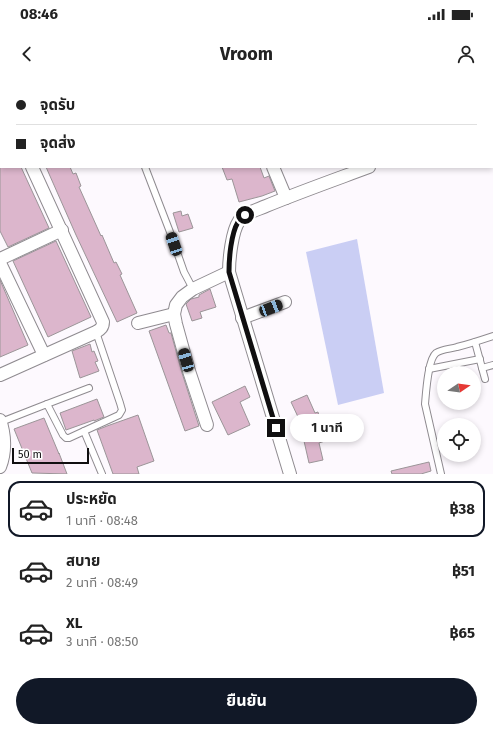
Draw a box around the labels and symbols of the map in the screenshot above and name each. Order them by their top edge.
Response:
route start [236,206,254,224]
car [164,231,184,257]
car [258,298,284,318]
car [177,347,195,373]
north arrow [437,366,481,410]
callout: 1 นาที [290,414,364,442]
route end [267,419,285,437]
scale bar [12,446,89,465]

